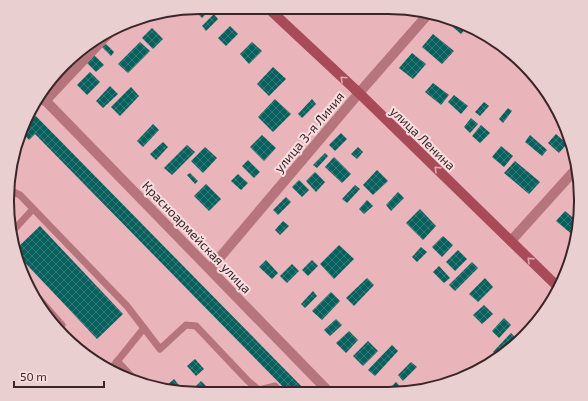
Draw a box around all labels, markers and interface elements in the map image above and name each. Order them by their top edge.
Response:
one-way arrow [341,77,348,84]
street label: улица 3-я Линия [271,88,347,176]
street label: улица Ленина [387,103,459,173]
one-way arrow [434,166,442,174]
street label: Красноармейская улица [139,178,255,296]
one-way arrow [527,257,535,265]
scale bar [14,363,104,389]
text: 50 m [20,369,47,383]

